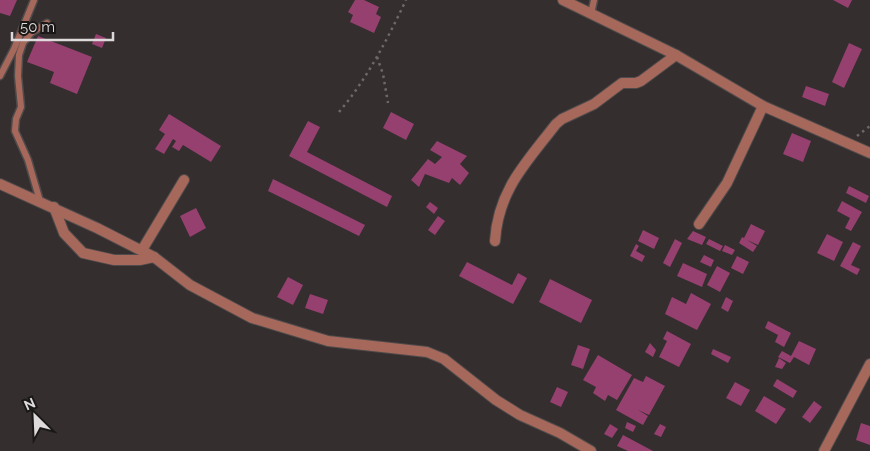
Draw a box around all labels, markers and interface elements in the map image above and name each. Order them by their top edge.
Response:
scale bar [12,10,114,42]
text: 50 m [20,18,55,36]
north arrow [10,391,60,441]
text: N [22,395,38,414]

